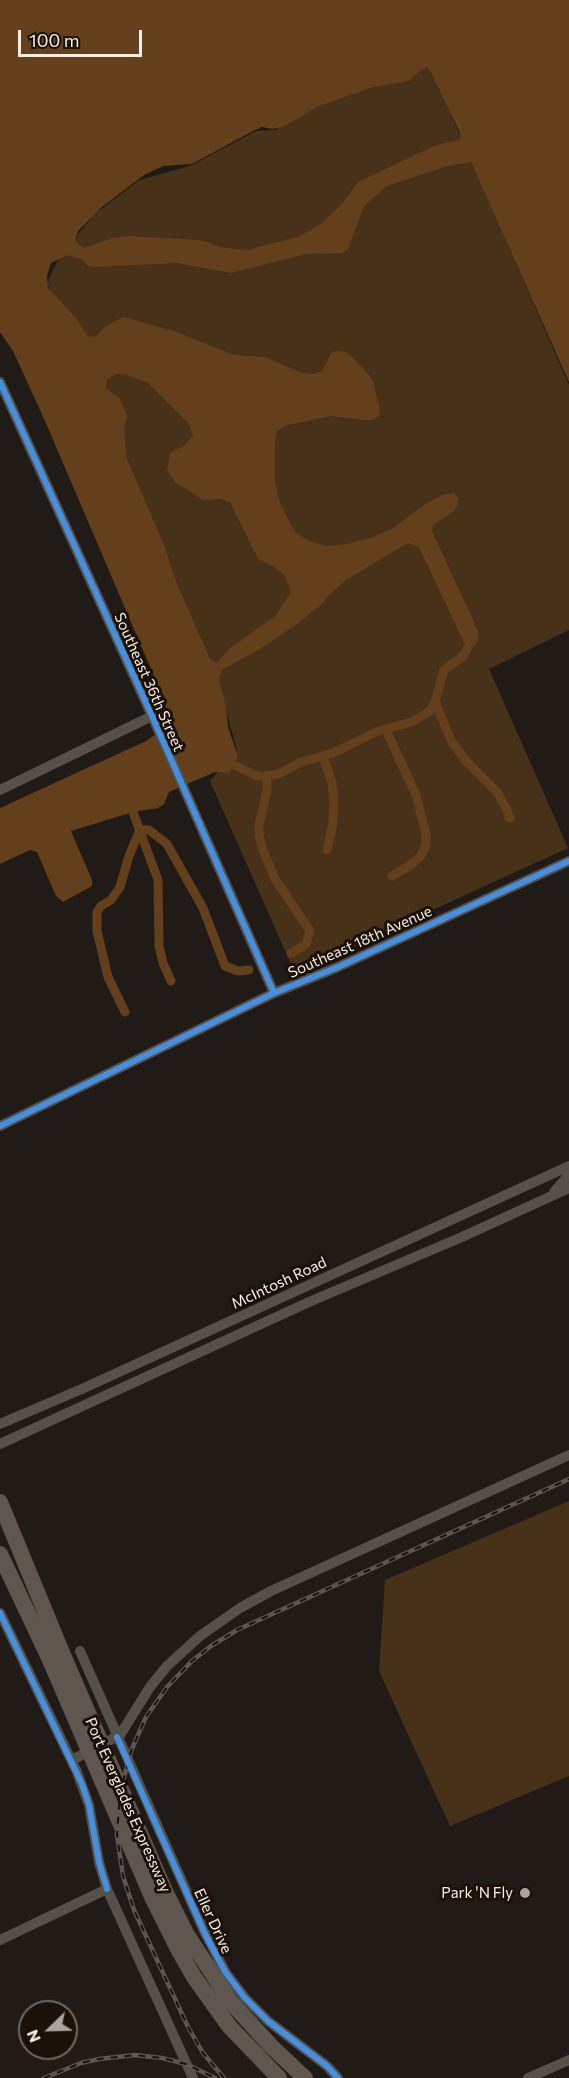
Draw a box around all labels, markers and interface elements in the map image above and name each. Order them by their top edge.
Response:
scale bar [21,18,146,56]
text: 100 m [29,29,79,51]
street label: Southeast 36th Street [110,610,188,754]
street label: Southeast 18th Avenue [285,902,435,982]
street label: McIntosh Road [229,1253,329,1313]
street label: Port Everglades Expressway [81,1715,175,1895]
place label: Park 'N Fly [441,1884,513,1902]
street label: Eller Drive [190,1886,236,1956]
marker: Park 'N Fly [518,1886,532,1900]
north arrow [18,2000,78,2060]
text: N [22,2027,44,2046]

